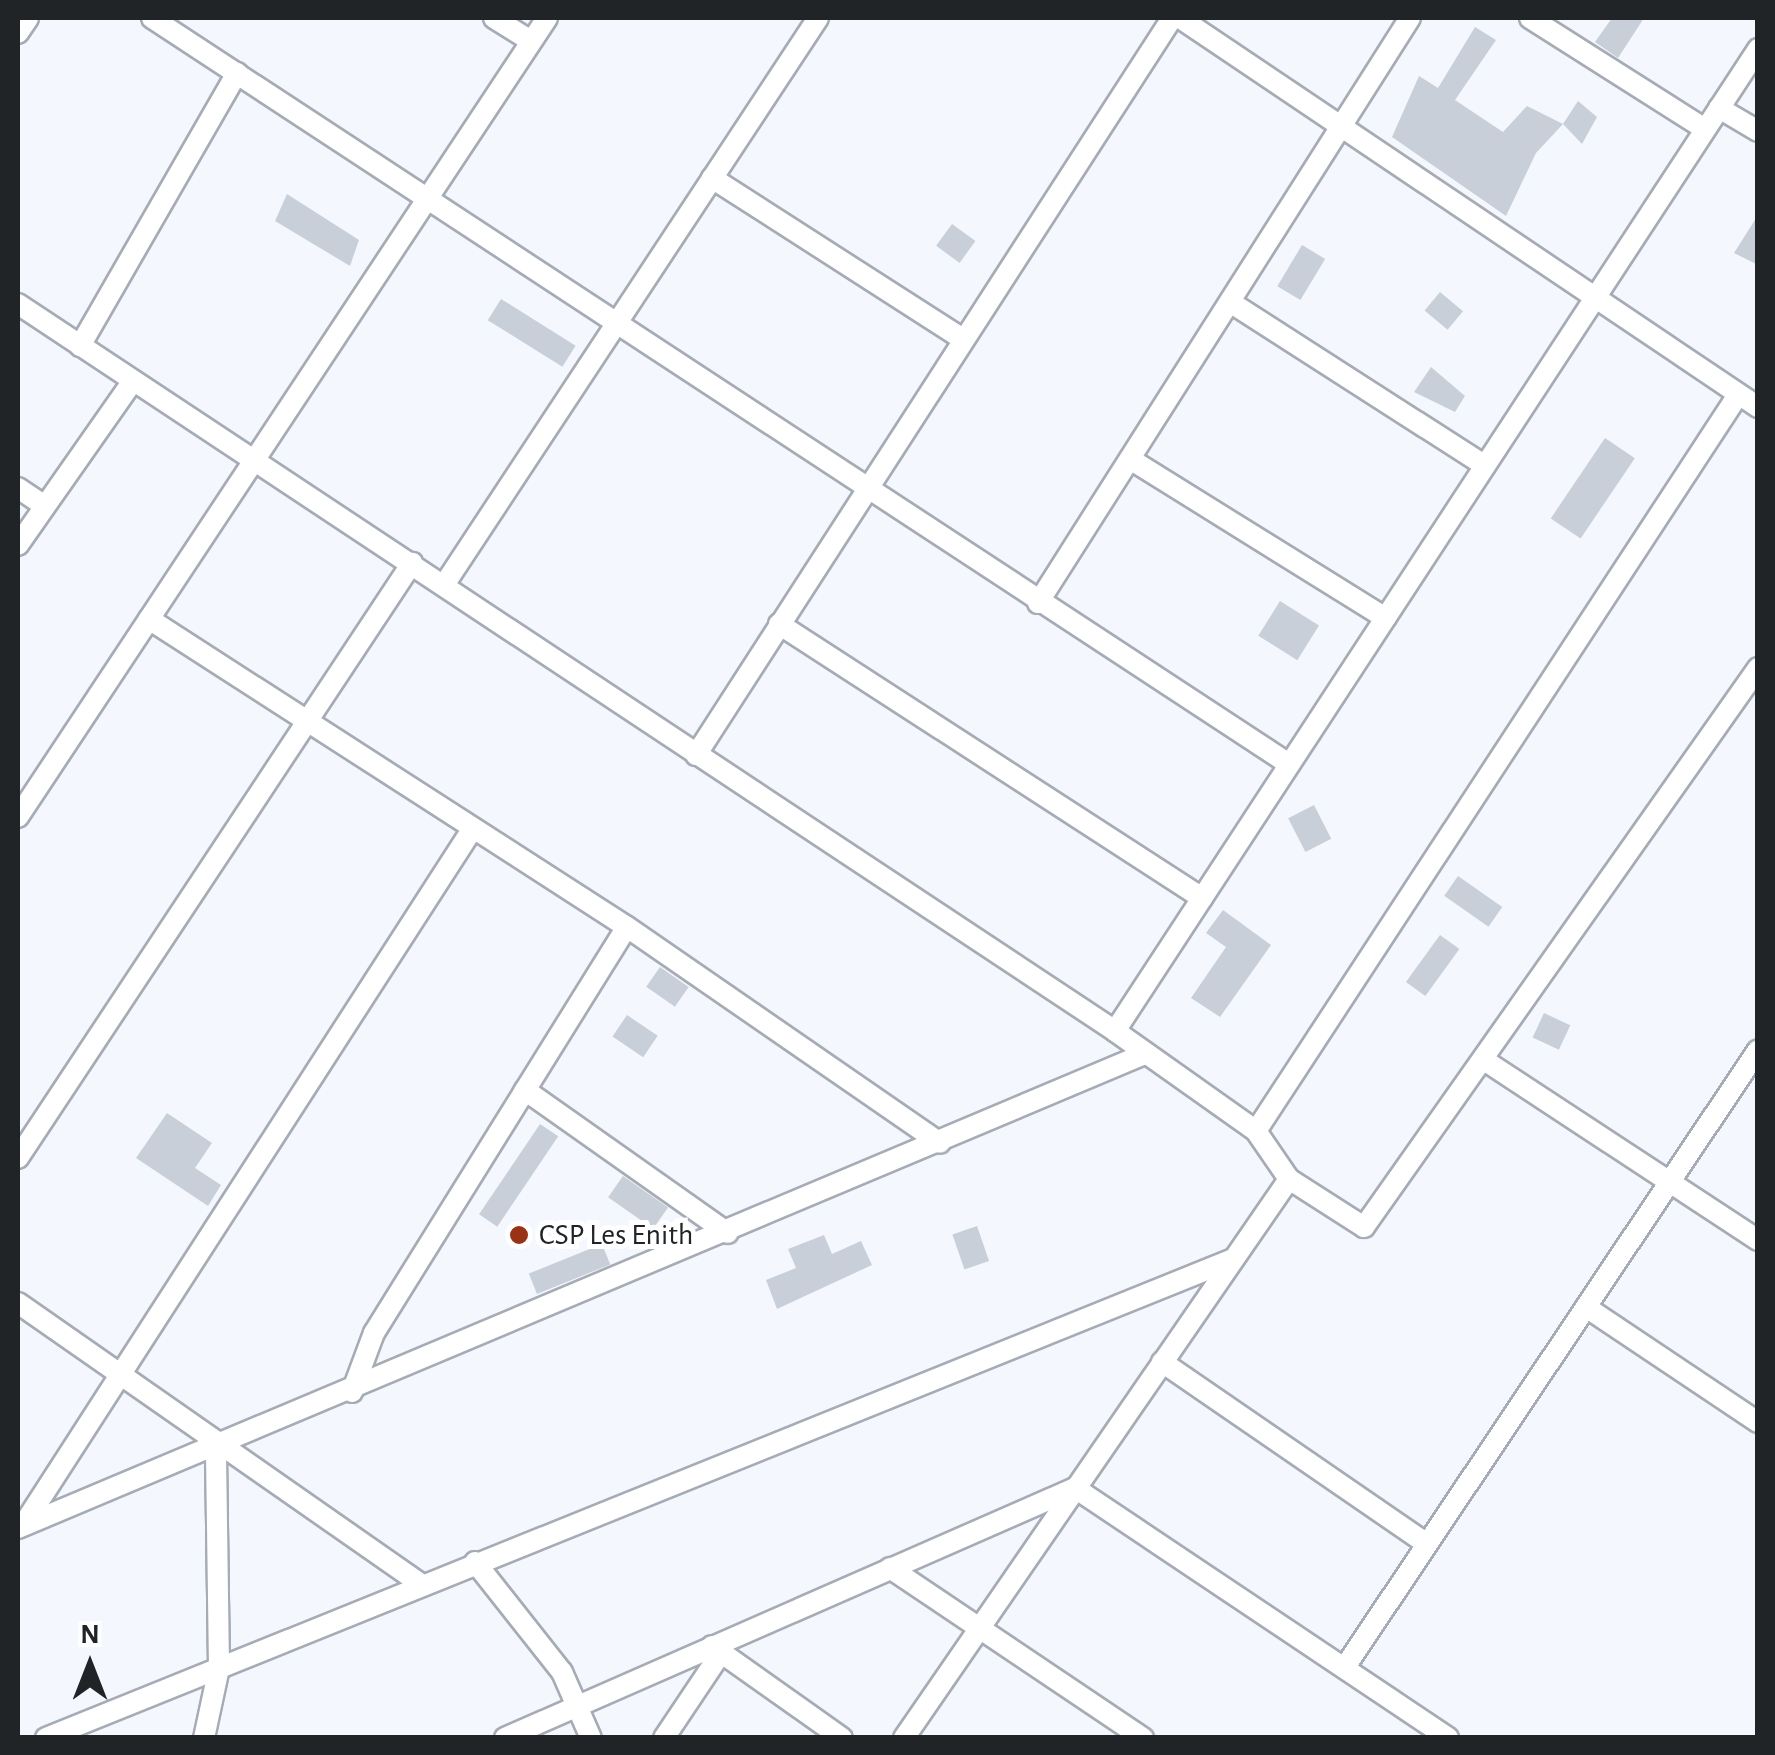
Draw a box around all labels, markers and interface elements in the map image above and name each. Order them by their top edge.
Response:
place label: CSP Les Enith [539,1217,693,1253]
marker: CSP Les Enith [508,1224,530,1246]
north arrow [40,1615,140,1715]
text: N [80,1621,100,1649]

